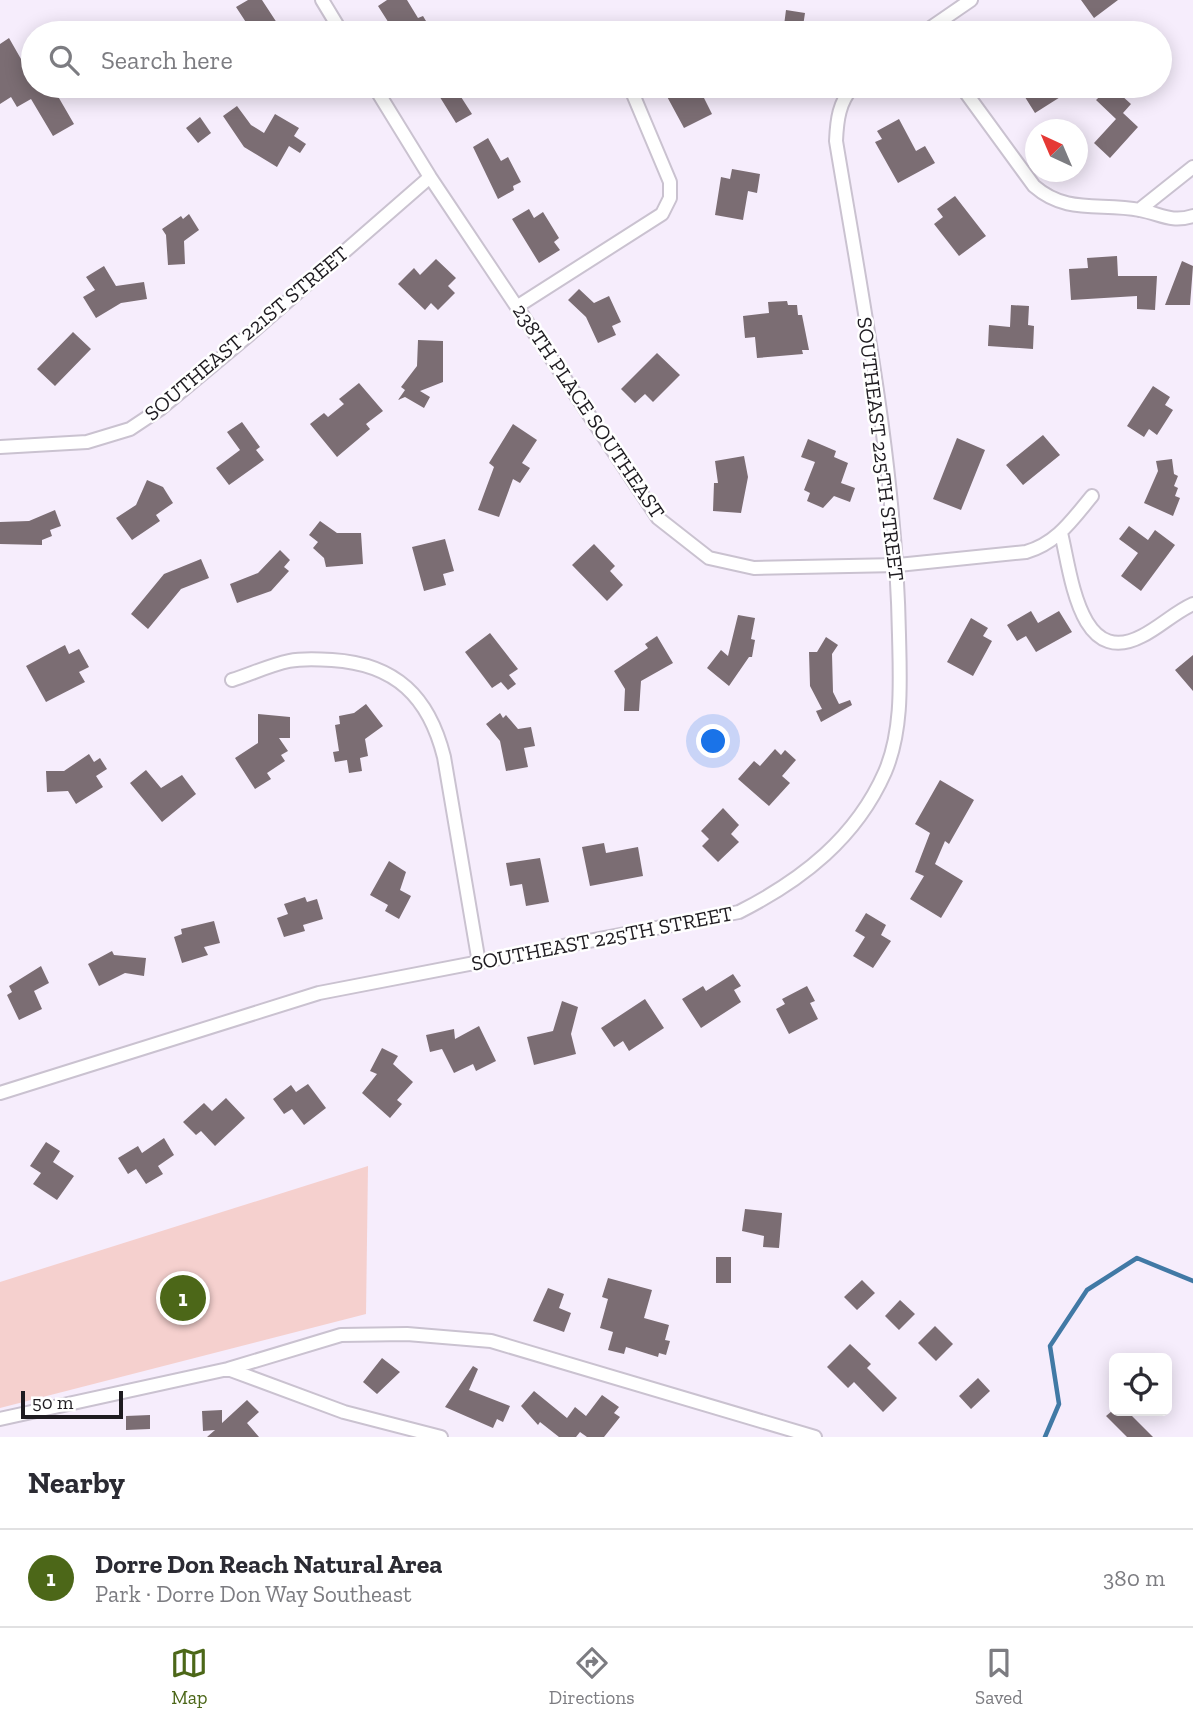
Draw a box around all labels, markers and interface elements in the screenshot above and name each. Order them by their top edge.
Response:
search box [21,21,1172,98]
icon: search [45,41,83,79]
text: Search here [101,44,233,76]
north arrow [1025,119,1088,182]
street label: SOUTHEAST 221ST STREET [139,240,353,426]
street label: 238TH PLACE SOUTHEAST [508,299,670,523]
street label: SOUTHEAST 225TH STREET [852,316,910,582]
your location [696,724,730,758]
street label: SOUTHEAST 225TH STREET [469,900,735,976]
pin: 1 [160,1272,206,1324]
map controls [1109,1353,1172,1416]
button: locate [1109,1353,1172,1416]
scale bar [21,1388,122,1420]
text: 50 m [32,1391,73,1414]
text: Nearby [28,1465,125,1501]
text: Dorre Don Reach Natural Area [95,1548,442,1580]
text: 1 [46,1564,56,1592]
text: 380 m [1103,1564,1165,1592]
text: Park · Dorre Don Way Southeast [95,1580,412,1608]
tab: Map [170,1644,208,1709]
tab: Directions [549,1644,635,1709]
tab: Saved [975,1644,1023,1709]

